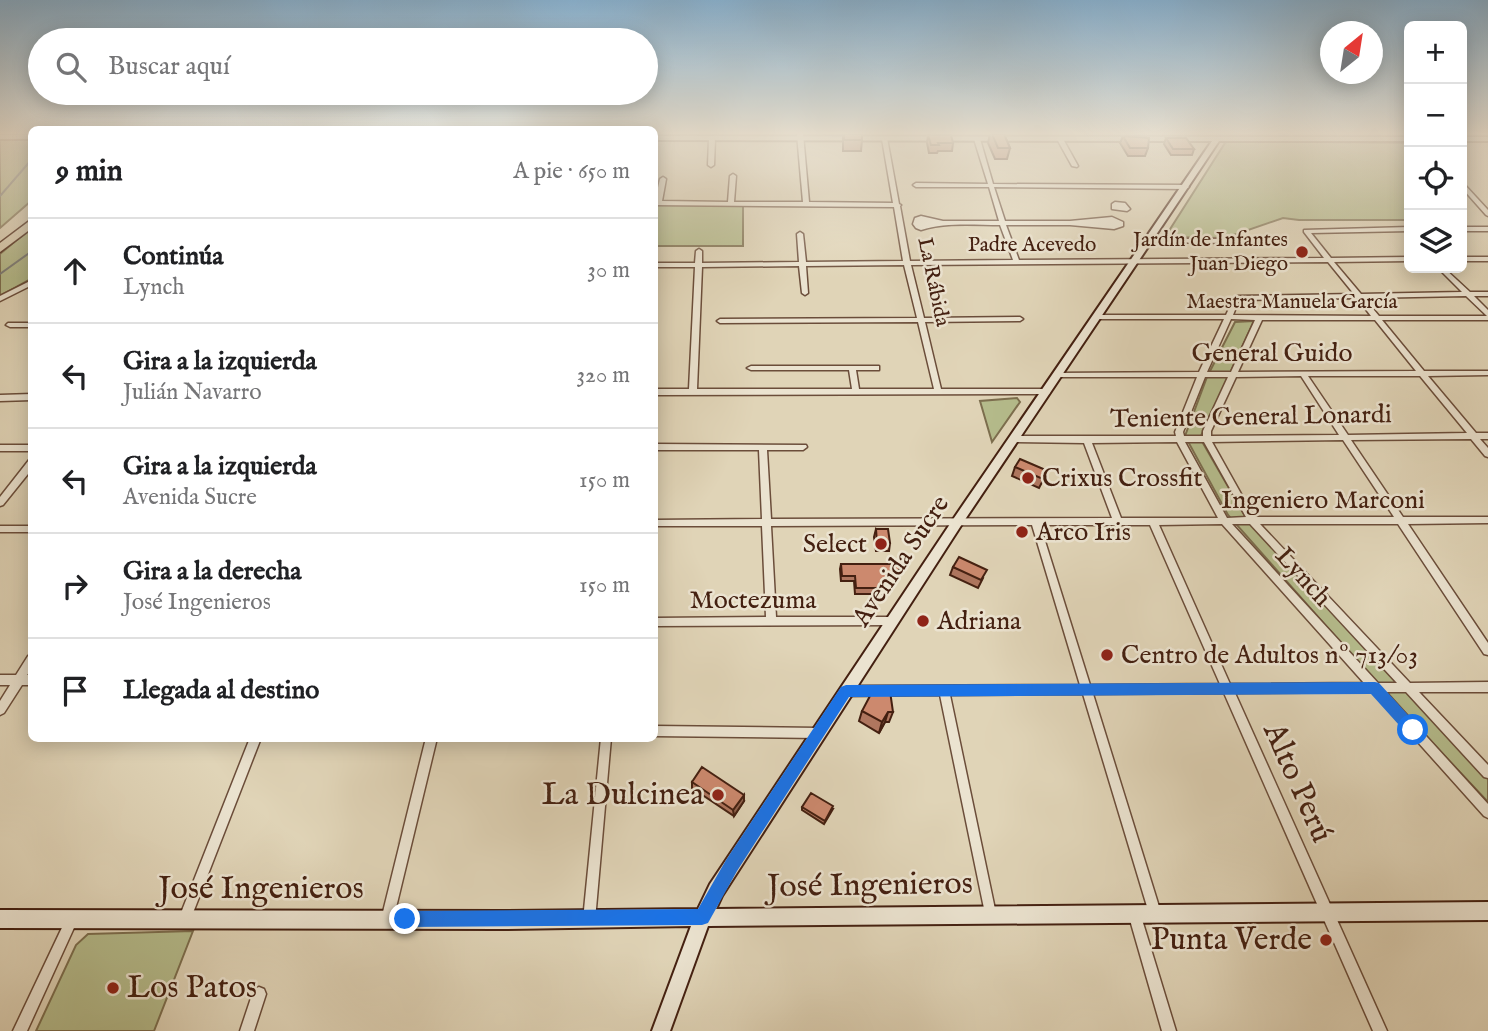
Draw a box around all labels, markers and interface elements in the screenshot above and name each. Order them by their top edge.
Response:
north arrow [1320,21,1383,84]
map controls [1404,21,1467,273]
button: + [1404,21,1467,84]
search box [28,28,658,105]
icon: search [52,48,90,86]
text: Buscar aquí [108,50,230,83]
button: − [1404,84,1467,147]
button: locate [1404,147,1467,210]
text: 9 min [56,153,123,191]
text: A pie · 650 m [513,157,630,186]
button: layers [1404,210,1467,273]
place label: Jardín de Infantes Juan Diego [1131,227,1288,278]
street label: Padre Acevedo [968,232,1096,259]
street label: La Rábida [910,235,956,330]
text: Continúa [123,240,224,273]
marker: Jardín de Infantes Juan Diego [1294,244,1310,260]
icon: ahead [56,252,94,290]
text: 30 m [587,256,630,285]
text: Lynch [123,273,185,302]
street label: Maestra Manuela García [1186,289,1399,316]
street label: General Guido [1192,337,1352,370]
text: Gira a la izquierda [123,345,317,378]
icon: left [56,357,94,395]
text: 320 m [577,361,630,390]
text: Julián Navarro [123,378,262,407]
street label: Teniente General Lonardi [1110,398,1392,436]
text: Gira a la izquierda [123,450,317,483]
icon: left [56,462,94,500]
place label: Crixus Crossfit [1042,462,1202,495]
text: 150 m [579,466,630,495]
marker: Crixus Crossfit [1020,470,1036,486]
text: Avenida Sucre [123,483,257,512]
street label: Ingeniero Marconi [1221,484,1425,517]
street label: Avenida Sucre [844,489,957,634]
place label: Arco Iris [1035,516,1131,549]
marker: Arco Iris [1014,524,1030,540]
place label: Select [803,528,867,561]
marker: Select [873,536,889,552]
street label: Lynch [1267,540,1339,614]
text: Gira a la derecha [123,555,302,588]
icon: right [56,567,94,605]
text: 150 m [579,571,630,600]
street label: Moctezuma [689,584,817,617]
text: José Ingenieros [123,588,271,617]
place label: Adriana [936,605,1022,638]
marker: Adriana [915,613,931,629]
place label: Centro de Adultos nº 713/03 [1121,639,1418,672]
marker: Centro de Adultos nº 713/03 [1099,647,1115,663]
icon: arrive [56,672,94,710]
text: Llegada al destino [123,674,319,707]
route start [1397,714,1428,745]
street label: Alto Perú [1252,716,1341,849]
place label: La Dulcinea [542,775,704,816]
marker: La Dulcinea [710,787,726,803]
street label: José Ingenieros [764,864,973,908]
street label: José Ingenieros [155,869,364,910]
route end [389,903,420,934]
place label: Punta Verde [1151,920,1312,961]
marker: Punta Verde [1318,932,1334,948]
place label: Los Patos [127,968,257,1009]
marker: Los Patos [105,980,121,996]

